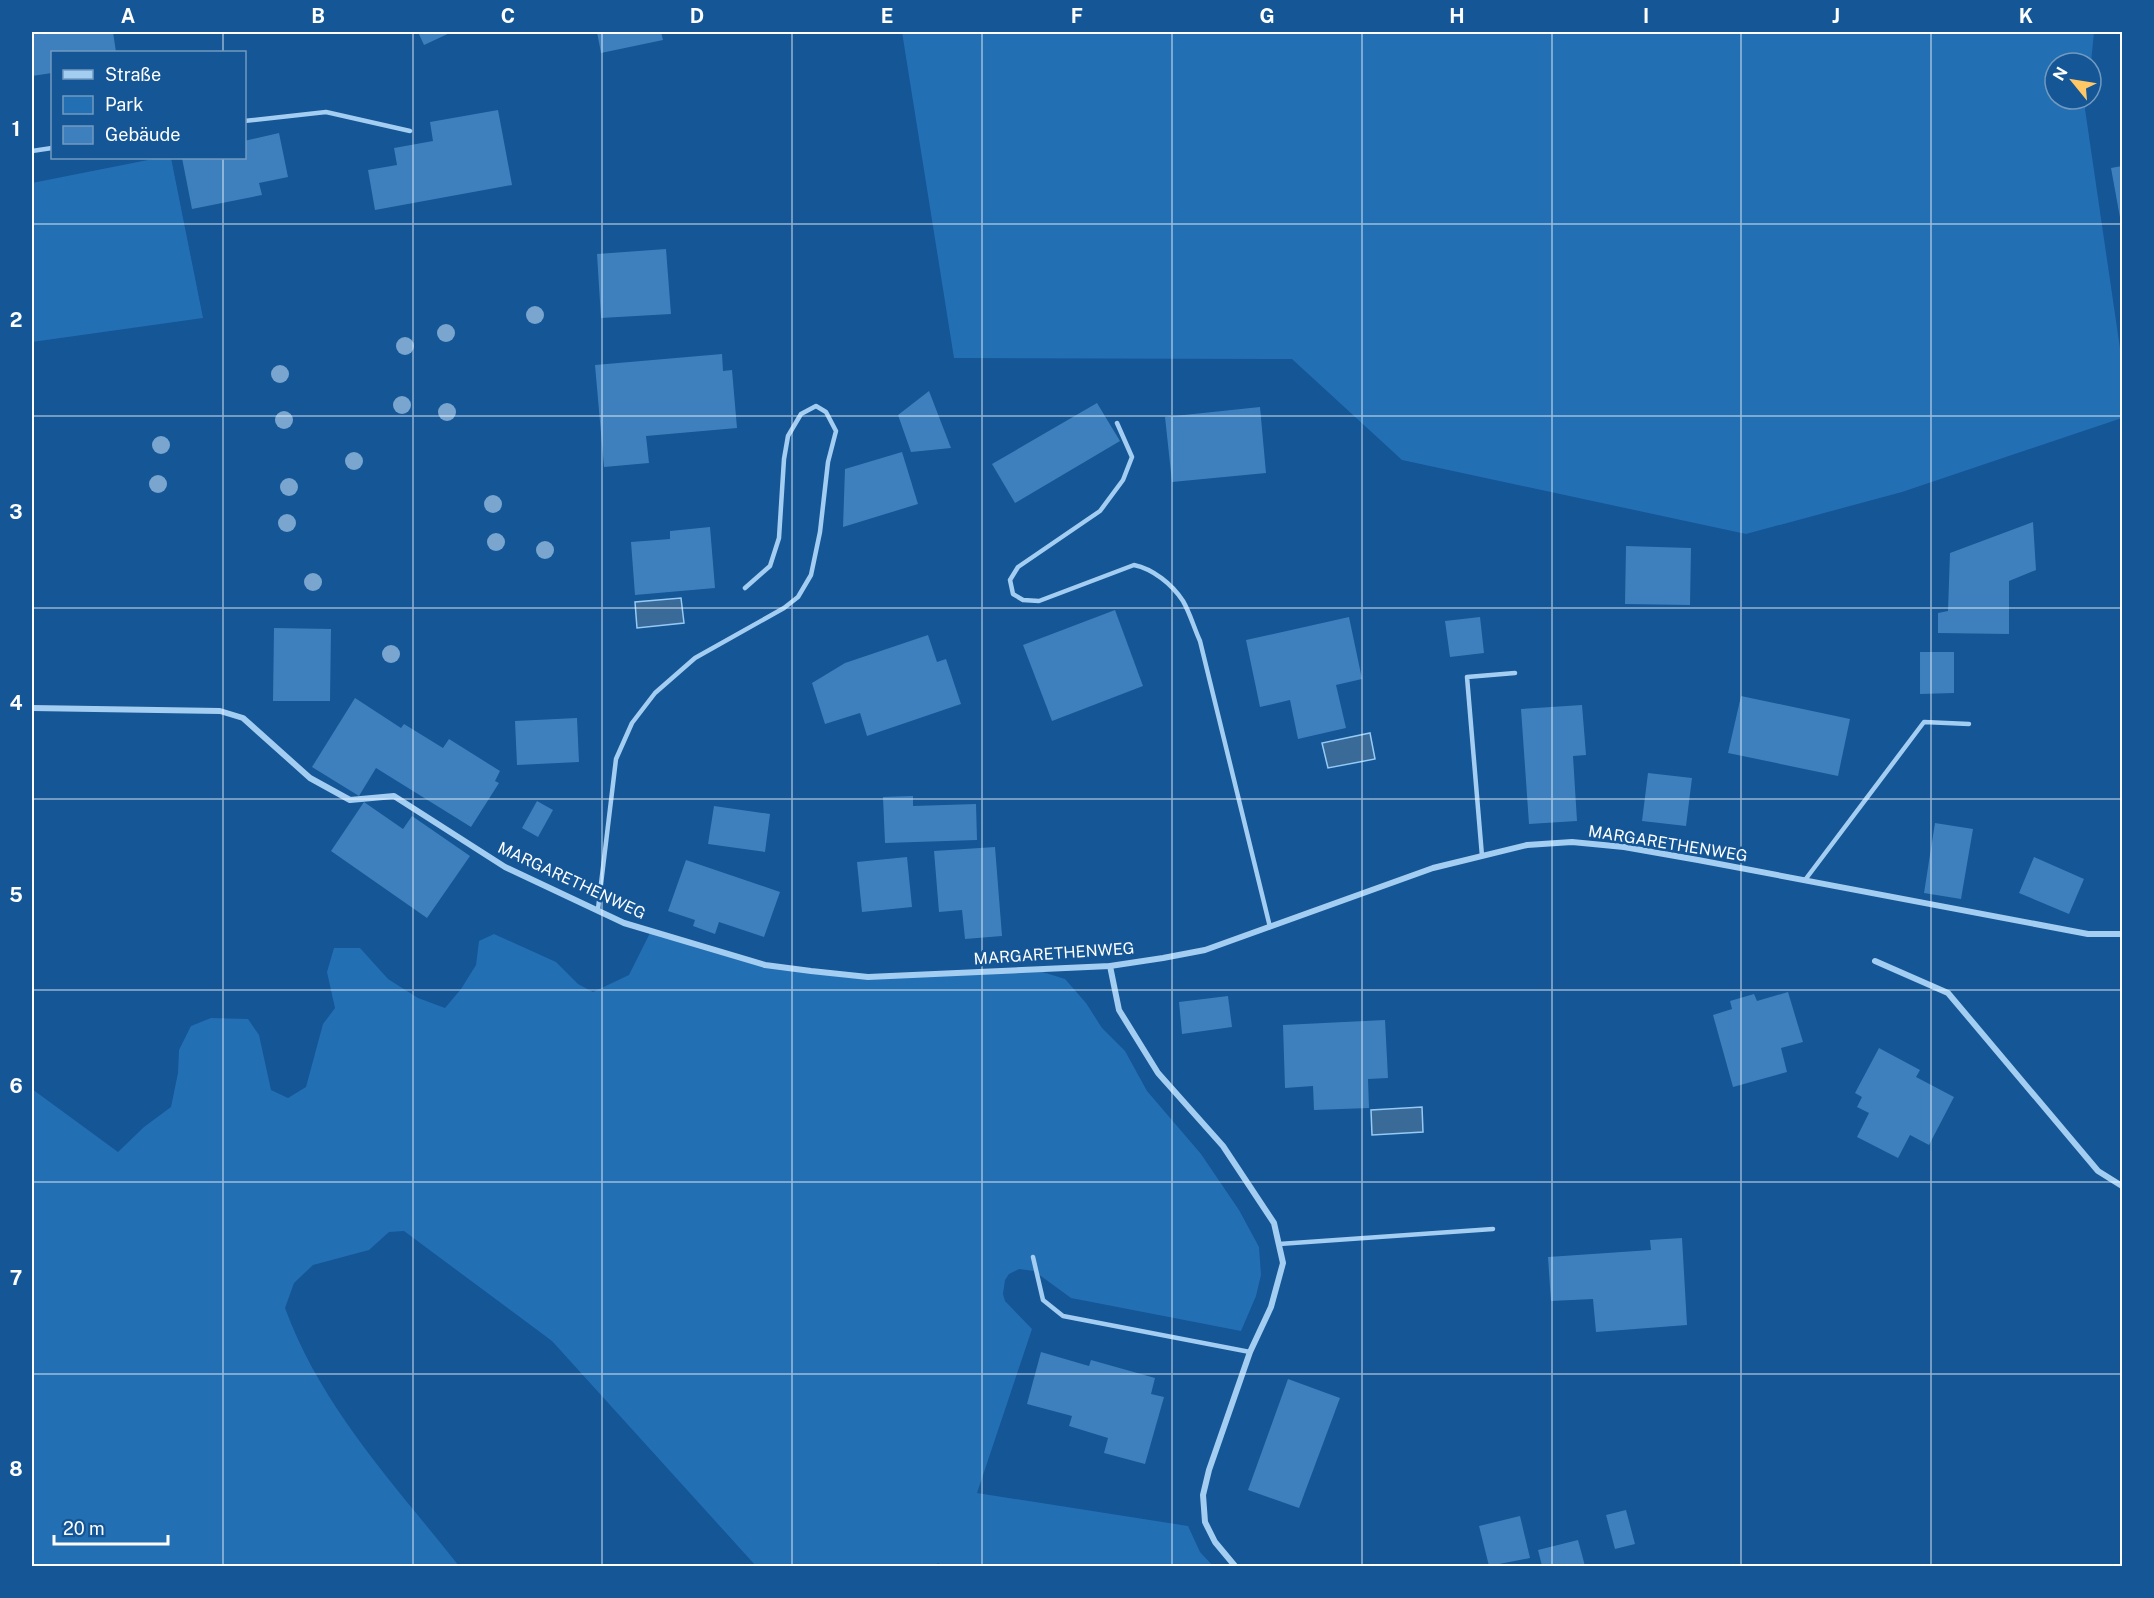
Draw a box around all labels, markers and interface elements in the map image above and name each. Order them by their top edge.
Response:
text: A [121,4,135,28]
text: B [311,4,325,28]
text: C [501,4,515,28]
text: D [690,4,704,28]
text: E [881,4,893,28]
text: F [1071,4,1083,28]
text: G [1259,4,1275,28]
text: H [1449,4,1465,28]
text: I [1643,4,1649,28]
text: J [1832,4,1840,28]
text: K [2019,4,2033,28]
legend [51,51,246,159]
north arrow [2043,51,2103,111]
text: Straße [105,64,161,85]
text: N [2049,64,2072,84]
text: Park [105,94,143,115]
text: 1 [12,117,20,141]
text: Gebäude [105,124,180,145]
text: 2 [10,308,22,332]
text: 3 [9,500,23,524]
text: 4 [9,691,23,715]
street label: MARGARETHENWEG [1587,822,1749,865]
street label: MARGARETHENWEG [495,838,649,923]
text: 5 [9,883,23,907]
street label: MARGARETHENWEG [973,938,1135,969]
text: 6 [9,1074,23,1098]
text: 7 [10,1266,22,1290]
text: 8 [9,1457,23,1481]
scale bar [54,1508,168,1546]
text: 20 m [63,1518,105,1539]

